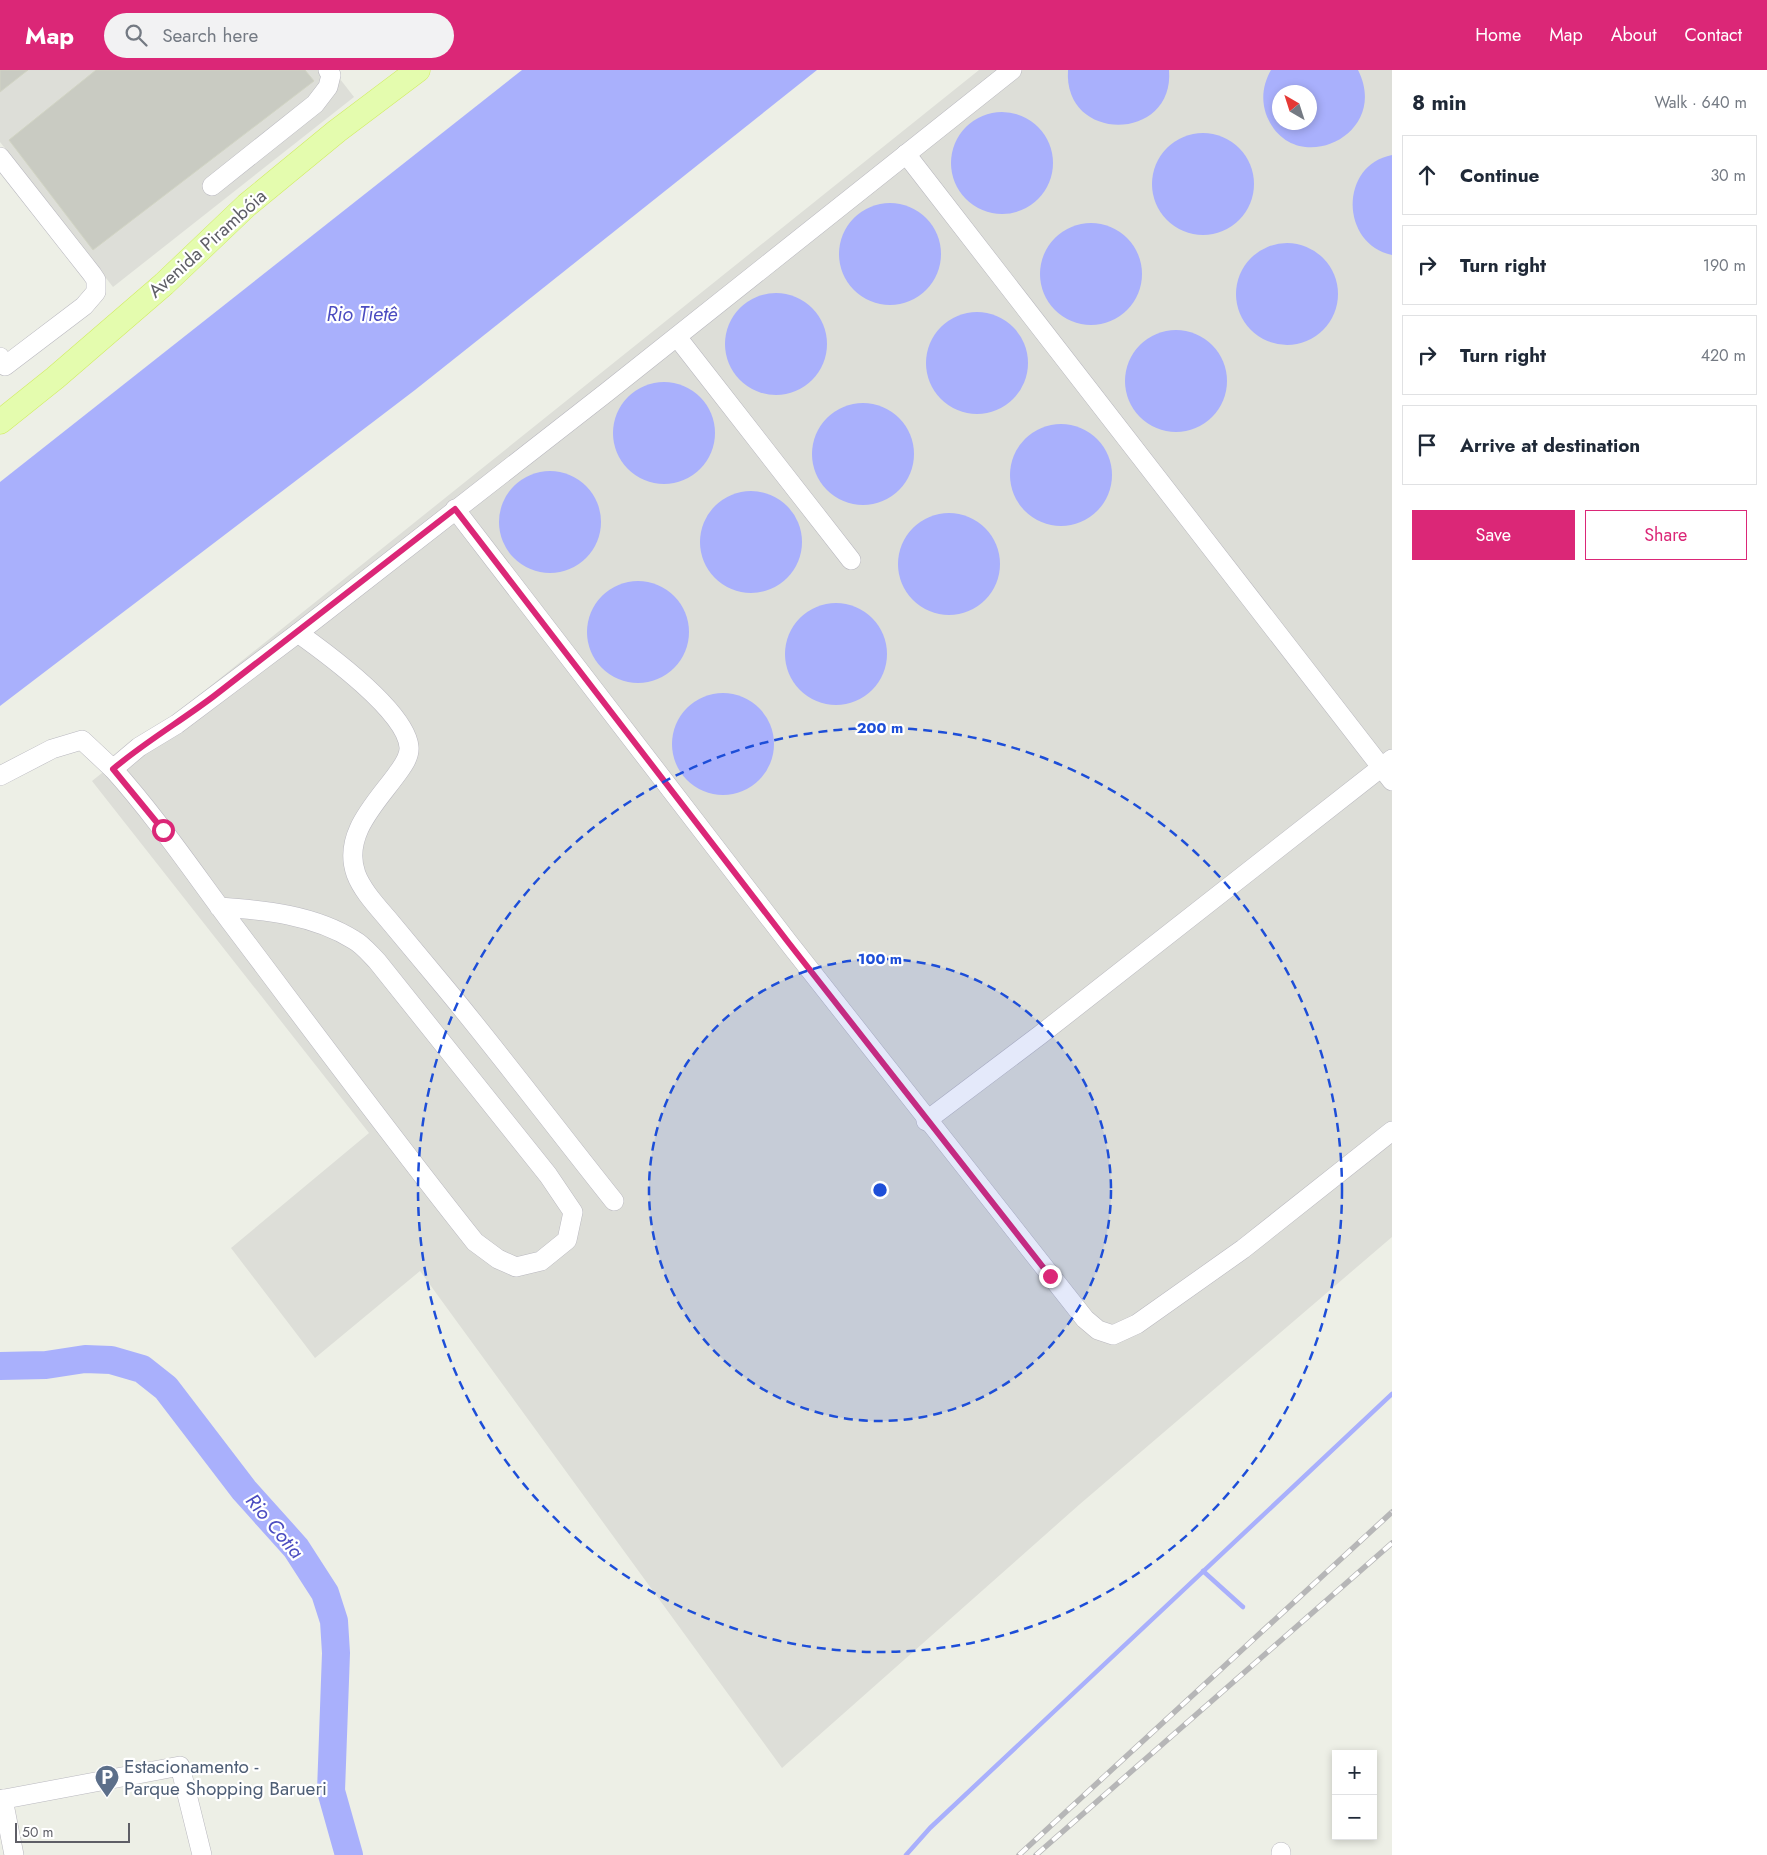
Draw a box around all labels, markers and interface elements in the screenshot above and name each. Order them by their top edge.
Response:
search box [104,13,454,58]
text: Map [25,18,74,53]
icon: search [122,21,150,49]
text: Search here [162,22,258,49]
text: Home [1475,22,1521,48]
text: Map [1549,22,1583,48]
text: About [1611,22,1656,48]
text: Contact [1684,22,1742,48]
north arrow [1272,85,1317,130]
text: 8 min [1412,88,1467,118]
text: Walk · 640 m [1655,91,1747,114]
icon: ahead [1413,161,1441,189]
text: Continue [1460,162,1539,189]
text: 30 m [1710,164,1746,187]
street label: Avenida Pirambóia [142,183,273,304]
icon: right [1413,251,1441,279]
text: Turn right [1460,252,1546,279]
text: 190 m [1703,254,1746,277]
water label: Rio Tietê [326,300,398,329]
icon: right [1413,341,1441,369]
text: Turn right [1460,342,1546,369]
text: 420 m [1701,344,1746,367]
icon: arrive [1413,431,1441,459]
text: Arrive at destination [1460,432,1640,459]
button: Save [1412,510,1575,560]
button: Share [1585,510,1747,560]
text: 200 m [857,717,903,739]
route start [152,819,175,842]
text: 100 m [858,948,902,970]
centre of rings [871,1181,889,1199]
route end [1039,1265,1062,1288]
water label: Rio Cotia [239,1487,311,1565]
map controls [1332,1750,1377,1840]
button: + [1332,1750,1377,1795]
place label: Estacionamento - Parque Shopping Barueri [124,1753,327,1802]
parking icon: Estacionamento - Parque Shopping Barueri [94,1764,120,1798]
button: − [1332,1795,1377,1840]
scale bar [15,1820,130,1843]
text: 50 m [22,1822,53,1842]

